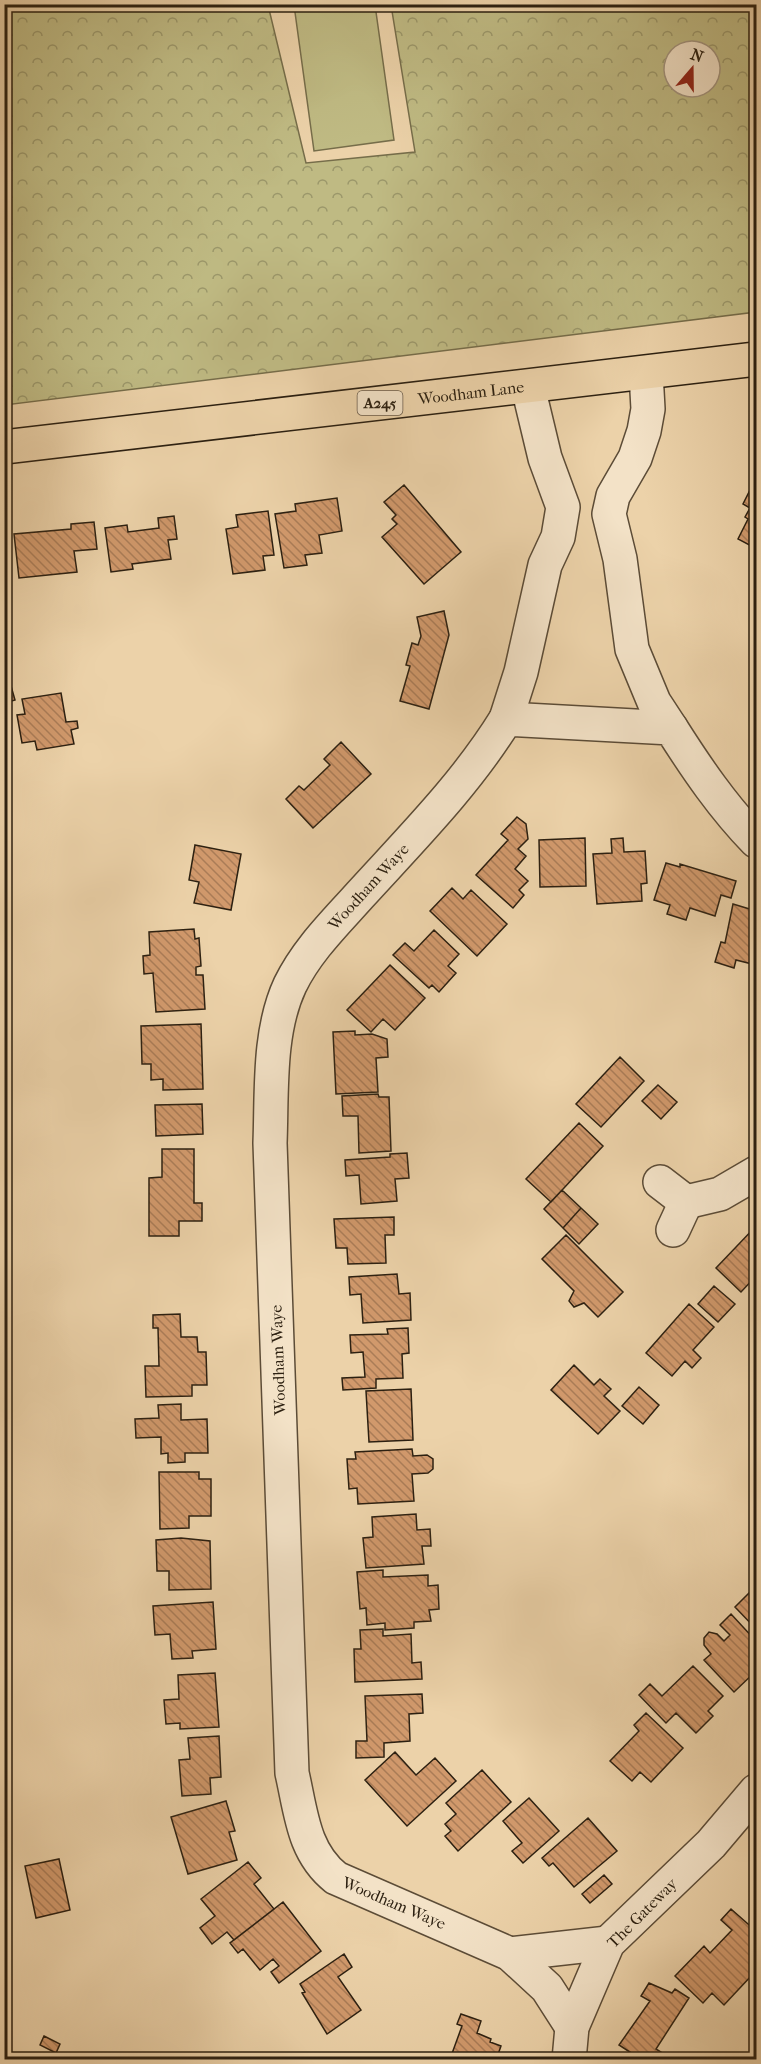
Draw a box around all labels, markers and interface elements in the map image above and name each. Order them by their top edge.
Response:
north arrow [662,39,722,99]
text: N [688,44,707,67]
street label: Woodham Lane [416,377,525,408]
road number: A245 [358,391,403,415]
street label: Woodham Waye [323,839,413,934]
street label: Woodham Waye [267,1304,289,1417]
street label: Woodham Waye [338,1872,449,1933]
street label: The Gateway [603,1874,681,1952]

